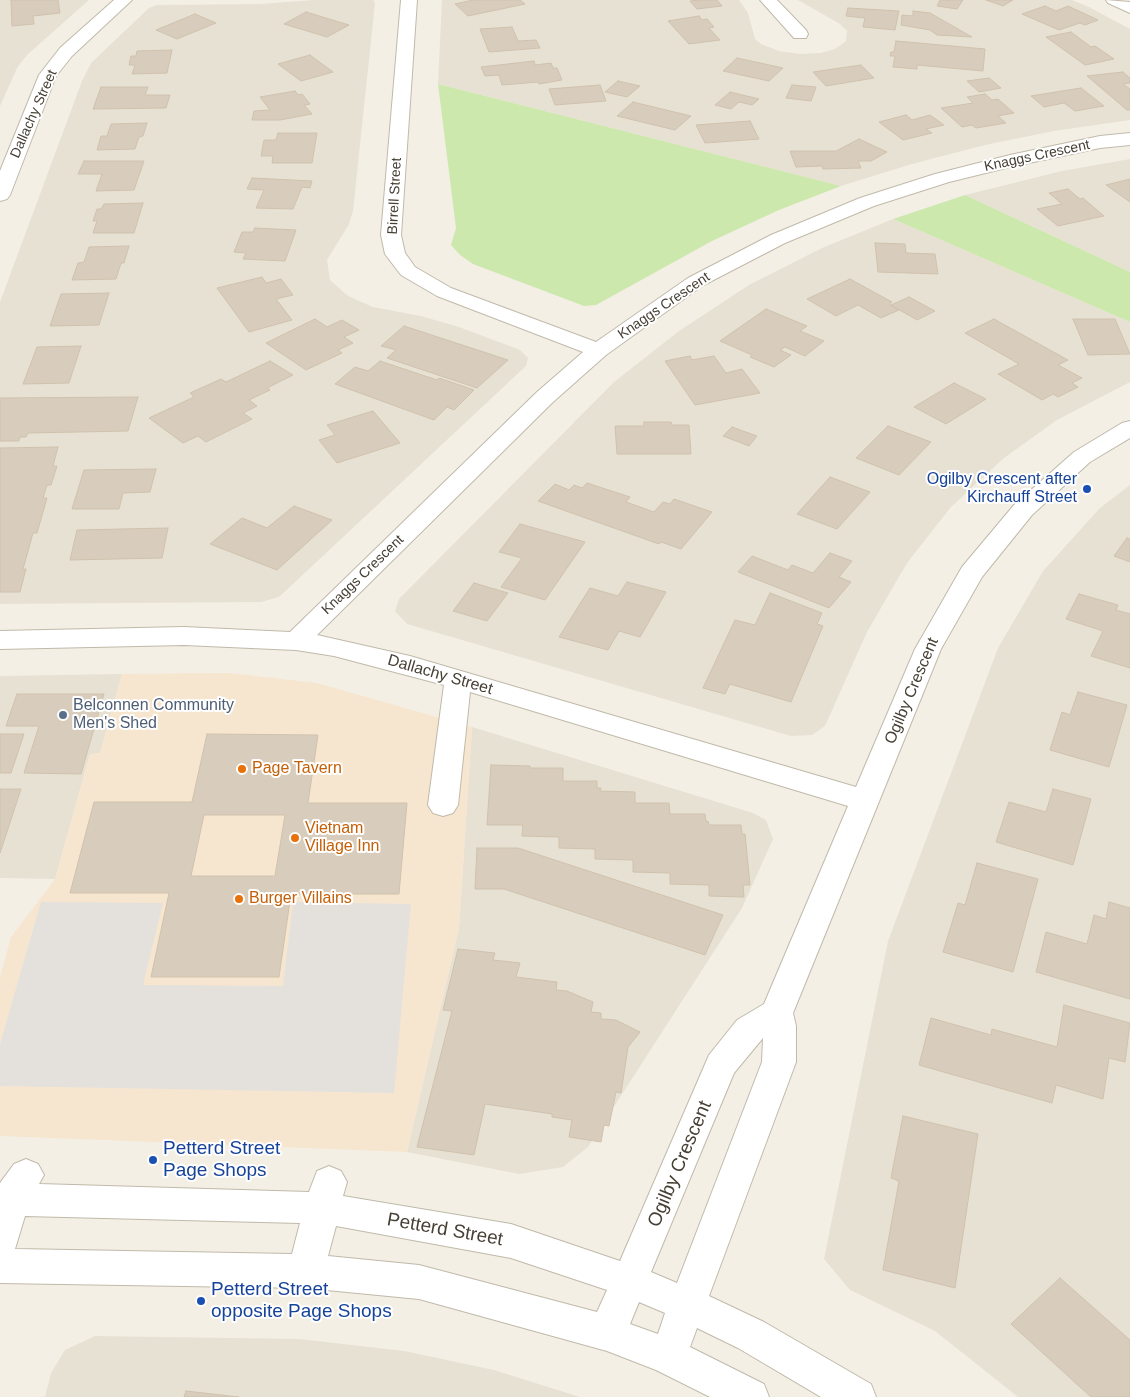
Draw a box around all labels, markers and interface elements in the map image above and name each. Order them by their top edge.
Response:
street label: Dallachy Street [7,67,61,161]
street label: Knaggs Crescent [983,137,1091,175]
street label: Birrell Street [385,157,405,235]
street label: Knaggs Crescent [615,269,713,343]
place label: Ogilby Crescent after Kirchauff Street [927,470,1077,508]
marker: Ogilby Crescent after Kirchauff Street [1081,483,1093,495]
street label: Knaggs Crescent [319,532,407,618]
street label: Ogilby Crescent [881,635,943,747]
street label: Dallachy Street [385,651,495,699]
place label: Belconnen Community Men's Shed [73,696,234,734]
marker: Belconnen Community Men's Shed [57,709,69,721]
place label: Page Tavern [252,759,342,779]
marker: Page Tavern [236,763,248,775]
place label: Vietnam Village Inn [305,819,379,857]
marker: Vietnam Village Inn [289,832,301,844]
place label: Burger Villains [249,889,352,909]
marker: Burger Villains [233,893,245,905]
street label: Ogilby Crescent [643,1097,717,1231]
place label: Petterd Street Page Shops [163,1138,280,1182]
marker: Petterd Street Page Shops [147,1154,159,1166]
street label: Petterd Street [385,1209,505,1251]
place label: Petterd Street opposite Page Shops [211,1279,392,1323]
marker: Petterd Street opposite Page Shops [195,1295,207,1307]

